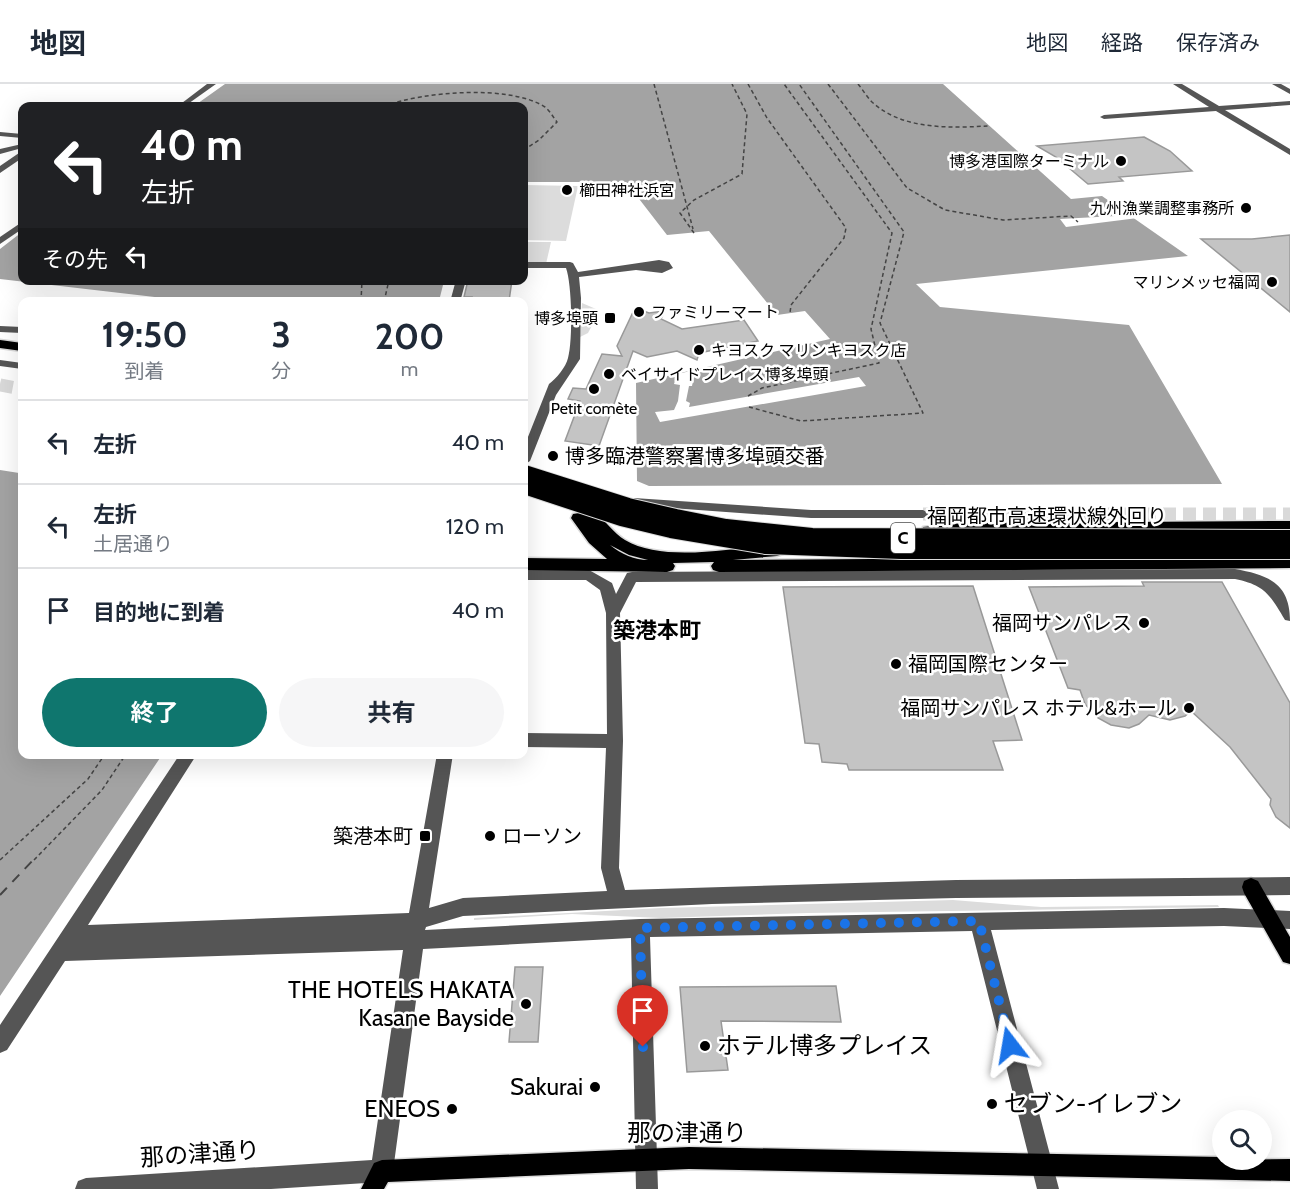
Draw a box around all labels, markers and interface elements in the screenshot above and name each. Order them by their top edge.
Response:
text: 地図 [30,26,86,60]
text: 地図 [1026,30,1068,55]
text: 経路 [1101,30,1143,55]
text: 保存済み [1176,30,1260,55]
text: 40 m [141,119,243,171]
icon: left [42,126,120,204]
place label: 博多港国際ターミナル [949,152,1109,171]
marker: 博多港国際ターミナル [1114,154,1128,168]
text: 左折 [141,176,195,209]
place label: 櫛田神社浜宮 [579,181,675,200]
marker: 櫛田神社浜宮 [560,183,574,197]
place label: 九州漁業調整事務所 [1090,199,1234,218]
marker: 九州漁業調整事務所 [1239,201,1253,215]
icon: left [120,240,153,273]
text: その先 [42,246,108,273]
place label: マリンメッセ福岡 [1132,273,1260,292]
marker: マリンメッセ福岡 [1265,275,1279,289]
place label: ファミリーマート [651,303,779,322]
marker: ファミリーマート [632,305,646,319]
place label: 博多埠頭 [534,309,598,328]
marker: 博多埠頭 [603,311,617,325]
text: 19:50 [101,312,188,356]
text: 3 [271,312,291,356]
text: 200 [375,314,445,358]
place label: キヨスク マリンキヨスク店 [711,341,907,360]
marker: キヨスク マリンキヨスク店 [692,343,706,357]
text: m [401,357,418,381]
text: 到着 [125,359,165,383]
text: 分 [271,359,291,383]
place label: ベイサイドプレイス博多埠頭 [621,365,829,384]
marker: ベイサイドプレイス博多埠頭 [602,367,616,381]
marker: Petit comète [587,382,601,396]
place label: Petit comète [551,399,637,418]
icon: left [42,426,75,459]
text: 40 m [452,429,504,456]
text: 左折 [93,431,137,458]
place label: 博多臨港警察署博多埠頭交番 [565,444,825,468]
marker: 博多臨港警察署博多埠頭交番 [546,449,560,463]
text: 左折 [93,501,137,528]
street label: 福岡都市高速環状線外回り [927,504,1167,528]
icon: left [42,510,75,543]
text: 120 m [446,513,504,540]
road number: C [891,523,915,553]
text: 土居通り [93,532,173,556]
icon: arrive [42,594,75,627]
text: 40 m [452,597,504,624]
text: 目的地に到着 [93,599,225,626]
place label: 福岡サンパレス [992,611,1132,635]
marker: 福岡サンパレス [1137,616,1151,630]
district label: 築港本町 [613,617,701,644]
place label: 福岡国際センター [908,652,1068,676]
marker: 福岡国際センター [889,657,903,671]
button: 終了 [42,678,267,747]
button: 共有 [279,678,504,747]
place label: 福岡サンパレス ホテル&ホール [900,696,1177,720]
marker: 福岡サンパレス ホテル&ホール [1182,701,1196,715]
place label: 築港本町 [333,824,413,848]
place label: ローソン [502,824,582,848]
marker: 築港本町 [418,829,432,843]
marker: ローソン [483,829,497,843]
place label: THE HOTELS HAKATA Kasane Bayside [288,975,514,1032]
pin [617,985,668,1047]
icon: arrive [626,994,659,1027]
marker: THE HOTELS HAKATA Kasane Bayside [519,997,533,1011]
position arrow [978,1013,1042,1077]
place label: ホテル博多プレイス [717,1031,932,1060]
marker: ホテル博多プレイス [698,1039,712,1053]
place label: Sakurai [510,1072,583,1101]
marker: Sakurai [588,1080,602,1094]
place label: セブン-イレブン [1004,1089,1182,1118]
place label: ENEOS [364,1094,440,1123]
marker: セブン-イレブン [985,1097,999,1111]
marker: ENEOS [445,1102,459,1116]
map controls [1212,1110,1272,1170]
button: search [1212,1110,1272,1170]
street label: 那の津通り [627,1118,747,1147]
street label: 那の津通り [139,1135,261,1172]

